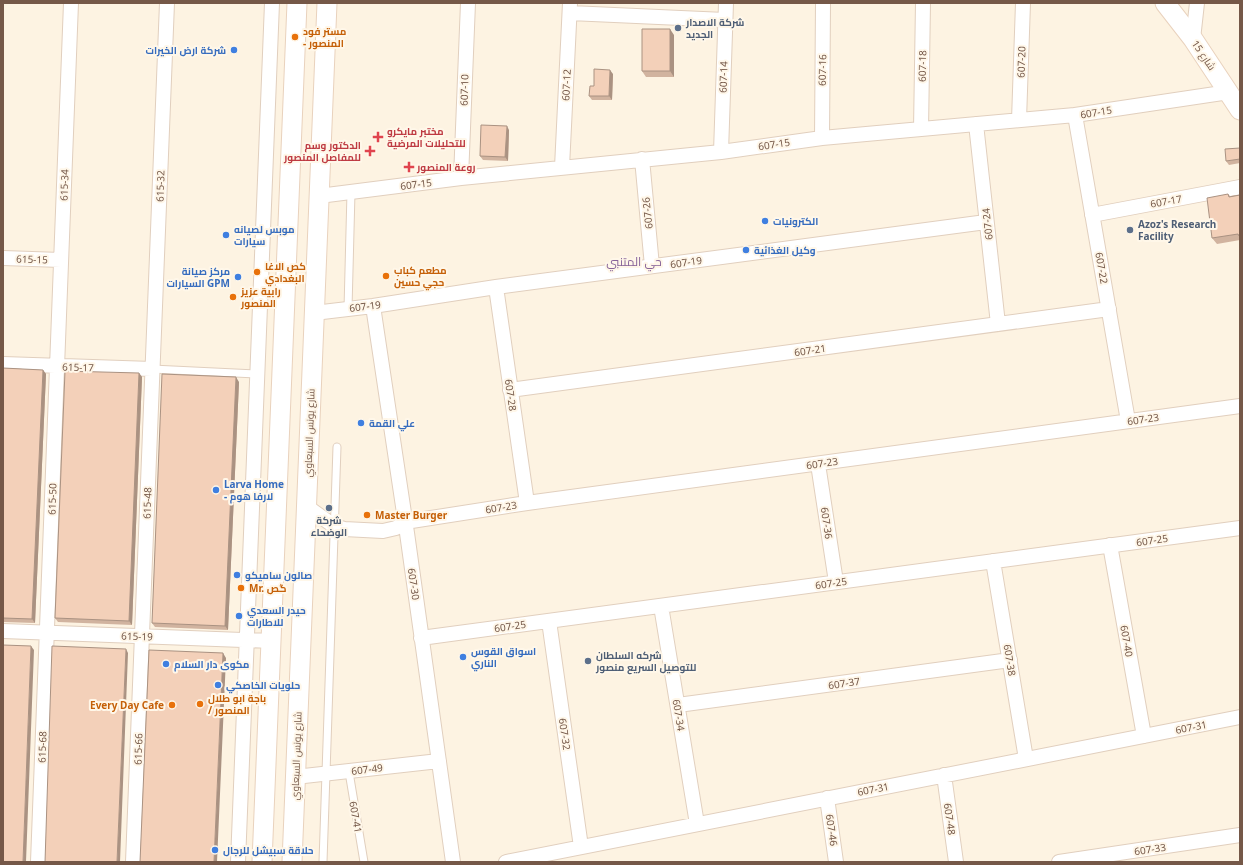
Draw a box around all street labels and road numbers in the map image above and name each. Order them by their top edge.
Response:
street label: شارع 15 [1189,37,1219,73]
street label: 607-20 [1013,46,1029,78]
street label: 607-18 [915,50,929,82]
street label: 607-16 [815,54,829,86]
street label: 607-14 [715,61,731,93]
street label: 607-12 [558,68,574,101]
street label: 607-10 [456,74,472,106]
street label: 607-15 [1079,103,1113,121]
street label: 607-15 [757,135,791,153]
street label: 615-34 [56,169,72,201]
street label: 615-32 [152,170,168,202]
street label: 607-15 [399,175,433,193]
street label: 607-17 [1149,191,1183,211]
street label: 607-26 [638,196,656,230]
street label: 607-24 [978,207,996,241]
street label: 615-15 [16,251,48,267]
street label: 607-22 [1092,251,1112,285]
street label: 607-19 [669,253,703,271]
street label: 607-19 [348,297,382,315]
street label: 607-21 [793,341,827,359]
street label: 615-17 [62,359,94,375]
street label: 607-28 [502,378,520,412]
street label: شارع يونس السبعاوي [300,388,319,478]
street label: 607-23 [1126,410,1160,428]
street label: 607-23 [805,454,839,472]
street label: 615-50 [44,483,60,515]
street label: 615-48 [139,487,155,519]
street label: 607-23 [484,498,518,516]
street label: 607-36 [818,506,836,540]
street label: 607-25 [1135,531,1169,549]
street label: 607-30 [405,567,423,601]
street label: 607-25 [814,574,848,592]
street label: 607-25 [493,617,527,635]
street label: 607-40 [1117,624,1137,658]
street label: 615-19 [121,628,153,644]
street label: 607-38 [1001,643,1019,677]
street label: 607-37 [827,674,861,692]
street label: 607-34 [670,698,688,732]
street label: شارع يونس السبعاوي [287,711,306,801]
street label: 607-32 [556,717,574,751]
street label: 607-31 [1174,717,1208,737]
street label: 615-68 [34,731,50,763]
street label: 615-66 [130,733,146,765]
street label: 607-49 [350,760,384,778]
street label: 607-31 [856,779,890,799]
street label: 607-41 [346,800,366,834]
street label: 607-48 [941,802,959,836]
street label: 607-46 [823,813,841,847]
street label: 607-33 [1133,840,1167,858]

